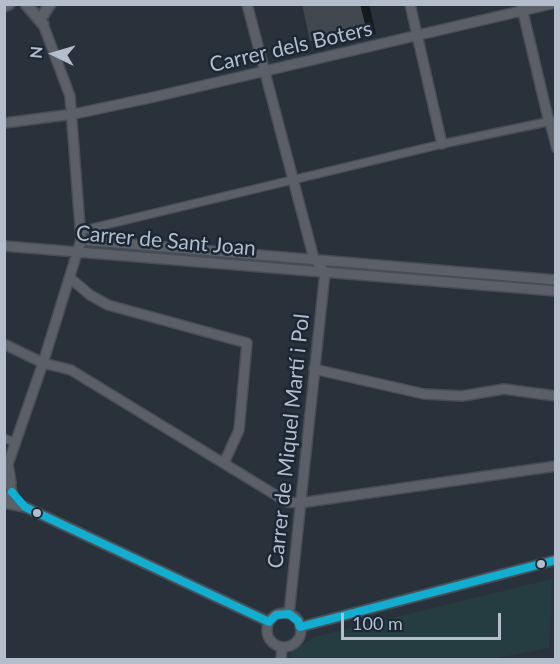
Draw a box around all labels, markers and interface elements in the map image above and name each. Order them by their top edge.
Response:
street label: Carrer dels Boters [207,16,375,78]
north arrow [24,24,84,84]
text: N [26,45,46,59]
street label: Carrer de Sant Joan [75,221,257,261]
street label: Carrer de Miquel Martí i Pol [263,312,315,570]
unlabelled marker [31,507,43,519]
unlabelled marker [535,558,547,570]
scale bar [344,601,504,639]
text: 100 m [352,612,403,634]

